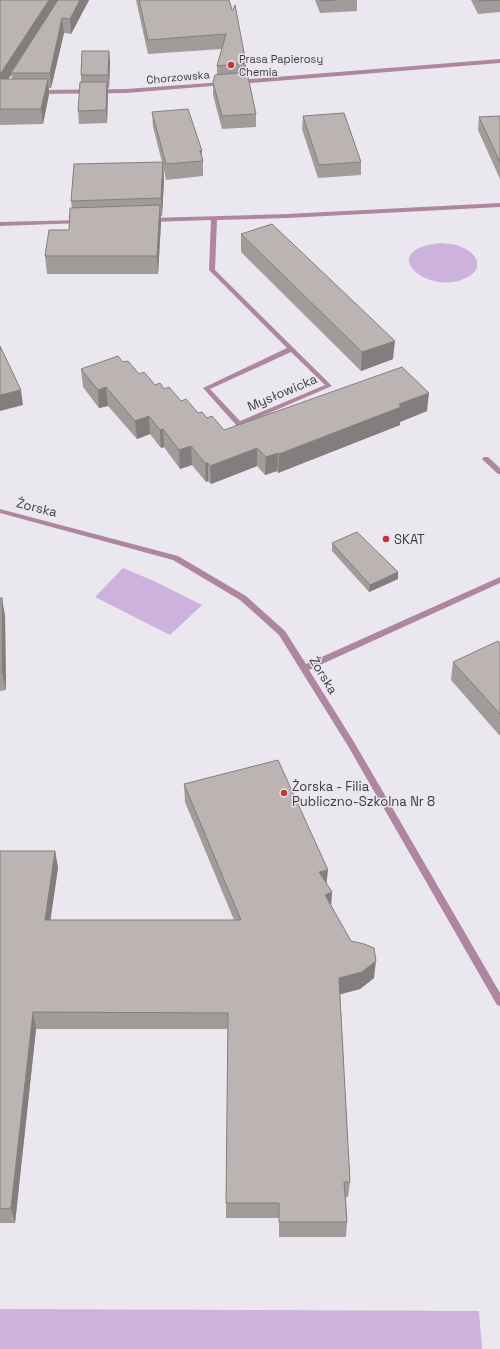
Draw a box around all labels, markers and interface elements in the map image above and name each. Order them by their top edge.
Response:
place label: Prasa Papierosy Chemia [239,52,323,79]
marker: Prasa Papierosy Chemia [226,60,236,70]
street label: Chorzowska [146,67,211,87]
street label: Mysłowicka [245,370,320,415]
street label: Żorska [15,494,59,521]
place label: SKAT [394,531,425,548]
marker: SKAT [381,534,391,544]
street label: Żorska [306,653,342,698]
place label: Żorska - Filia Publiczno-Szkolna Nr 8 [292,778,435,810]
marker: Żorska - Filia Publiczno-Szkolna Nr 8 [279,788,289,798]

